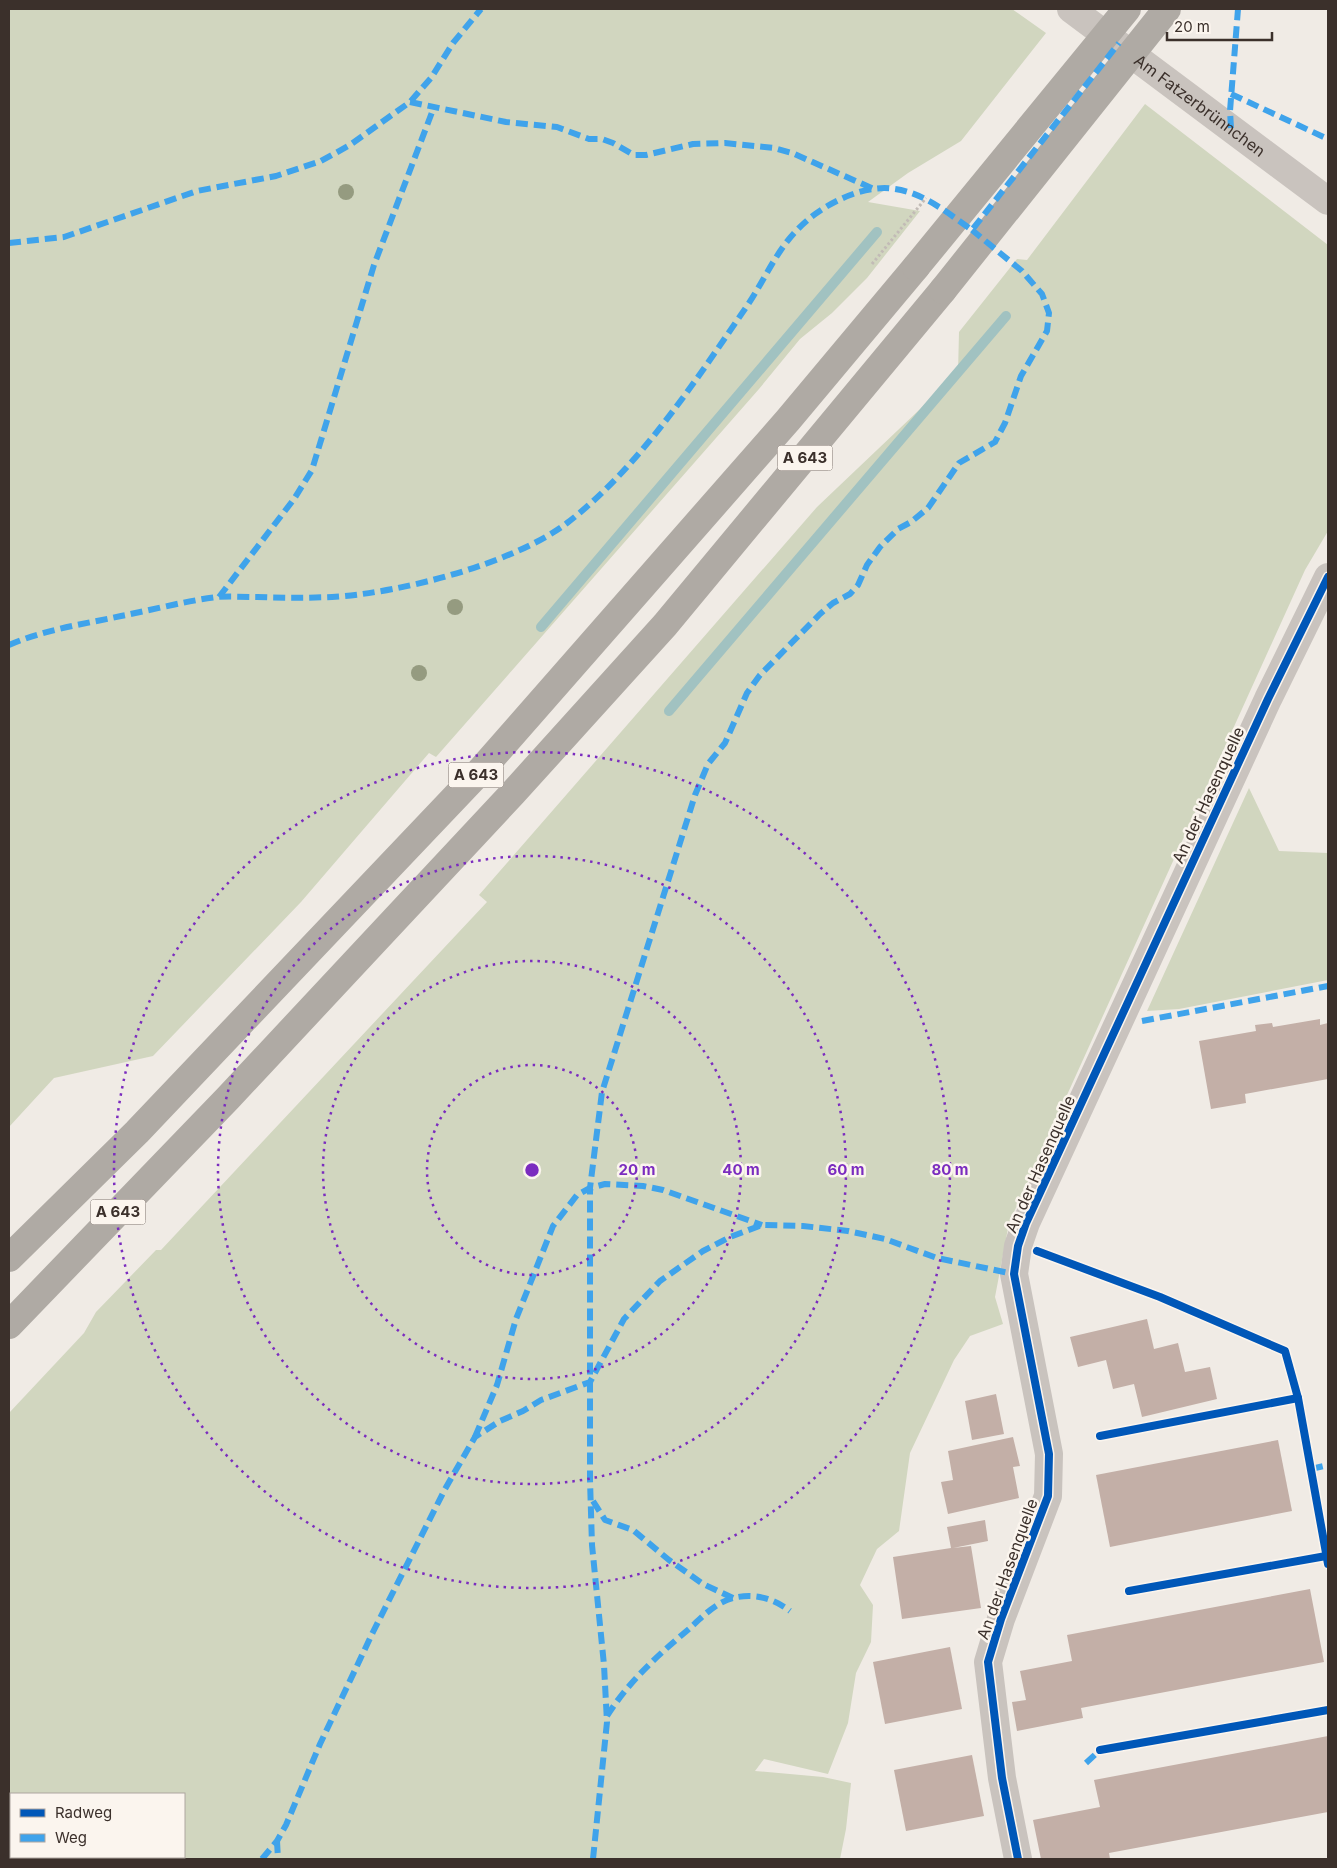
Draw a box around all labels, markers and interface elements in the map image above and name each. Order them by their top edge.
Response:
scale bar [1167,10,1272,42]
text: 20 m [1174,17,1210,36]
street label: Am Fatzerbrünnchen [1130,50,1270,161]
road number: A 643 [778,446,832,470]
street label: An der Hasenquelle [1168,724,1248,866]
road number: A 643 [448,762,504,788]
street label: An der Hasenquelle [1001,1092,1079,1236]
text: 20 m [619,1160,655,1179]
text: 40 m [722,1160,760,1179]
text: 60 m [827,1160,865,1179]
text: 80 m [931,1160,969,1179]
centre of rings [523,1161,541,1179]
road number: A 643 [90,1200,146,1224]
street label: An der Hasenquelle [972,1496,1042,1642]
legend [10,1793,185,1858]
text: Radweg [55,1803,112,1822]
text: Weg [55,1828,87,1847]

